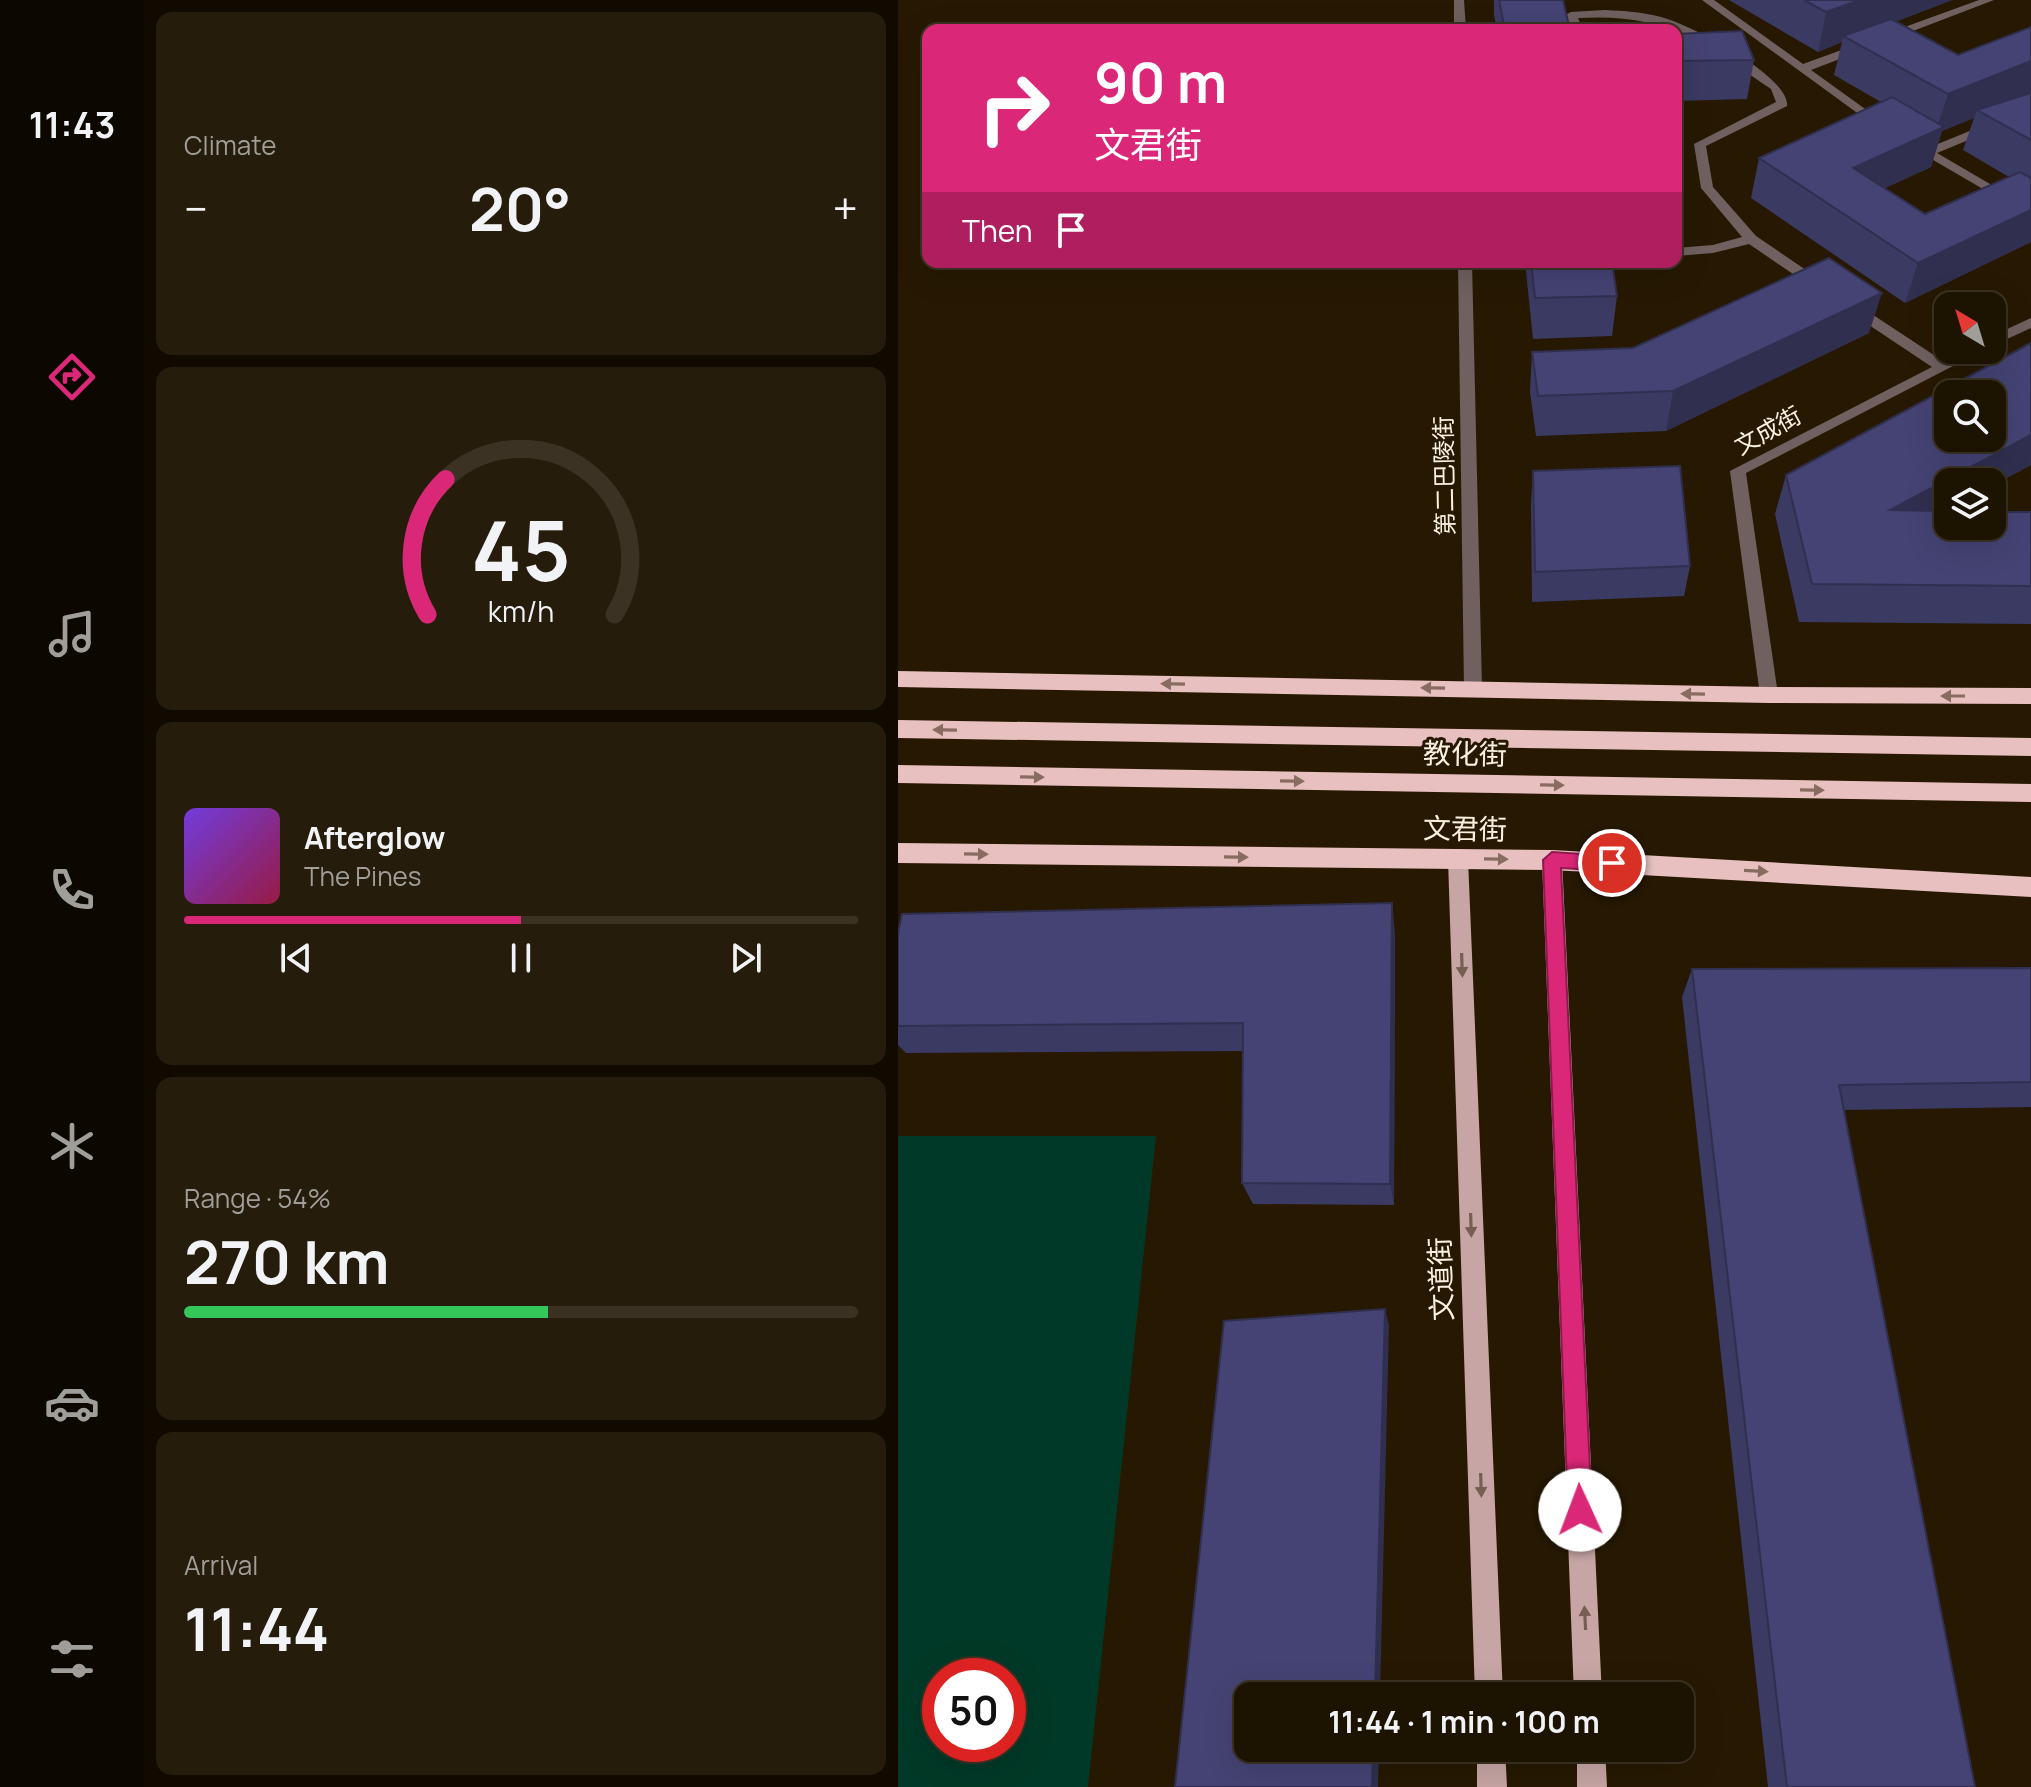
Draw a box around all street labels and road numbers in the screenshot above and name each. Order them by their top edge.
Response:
street label: 文成街 [1728,398,1807,462]
street label: 第二巴陵街 [1426,416,1461,536]
street label: 教化街 [1423,733,1507,773]
street label: 文君街 [1423,808,1507,848]
street label: 文道街 [1420,1236,1460,1322]

